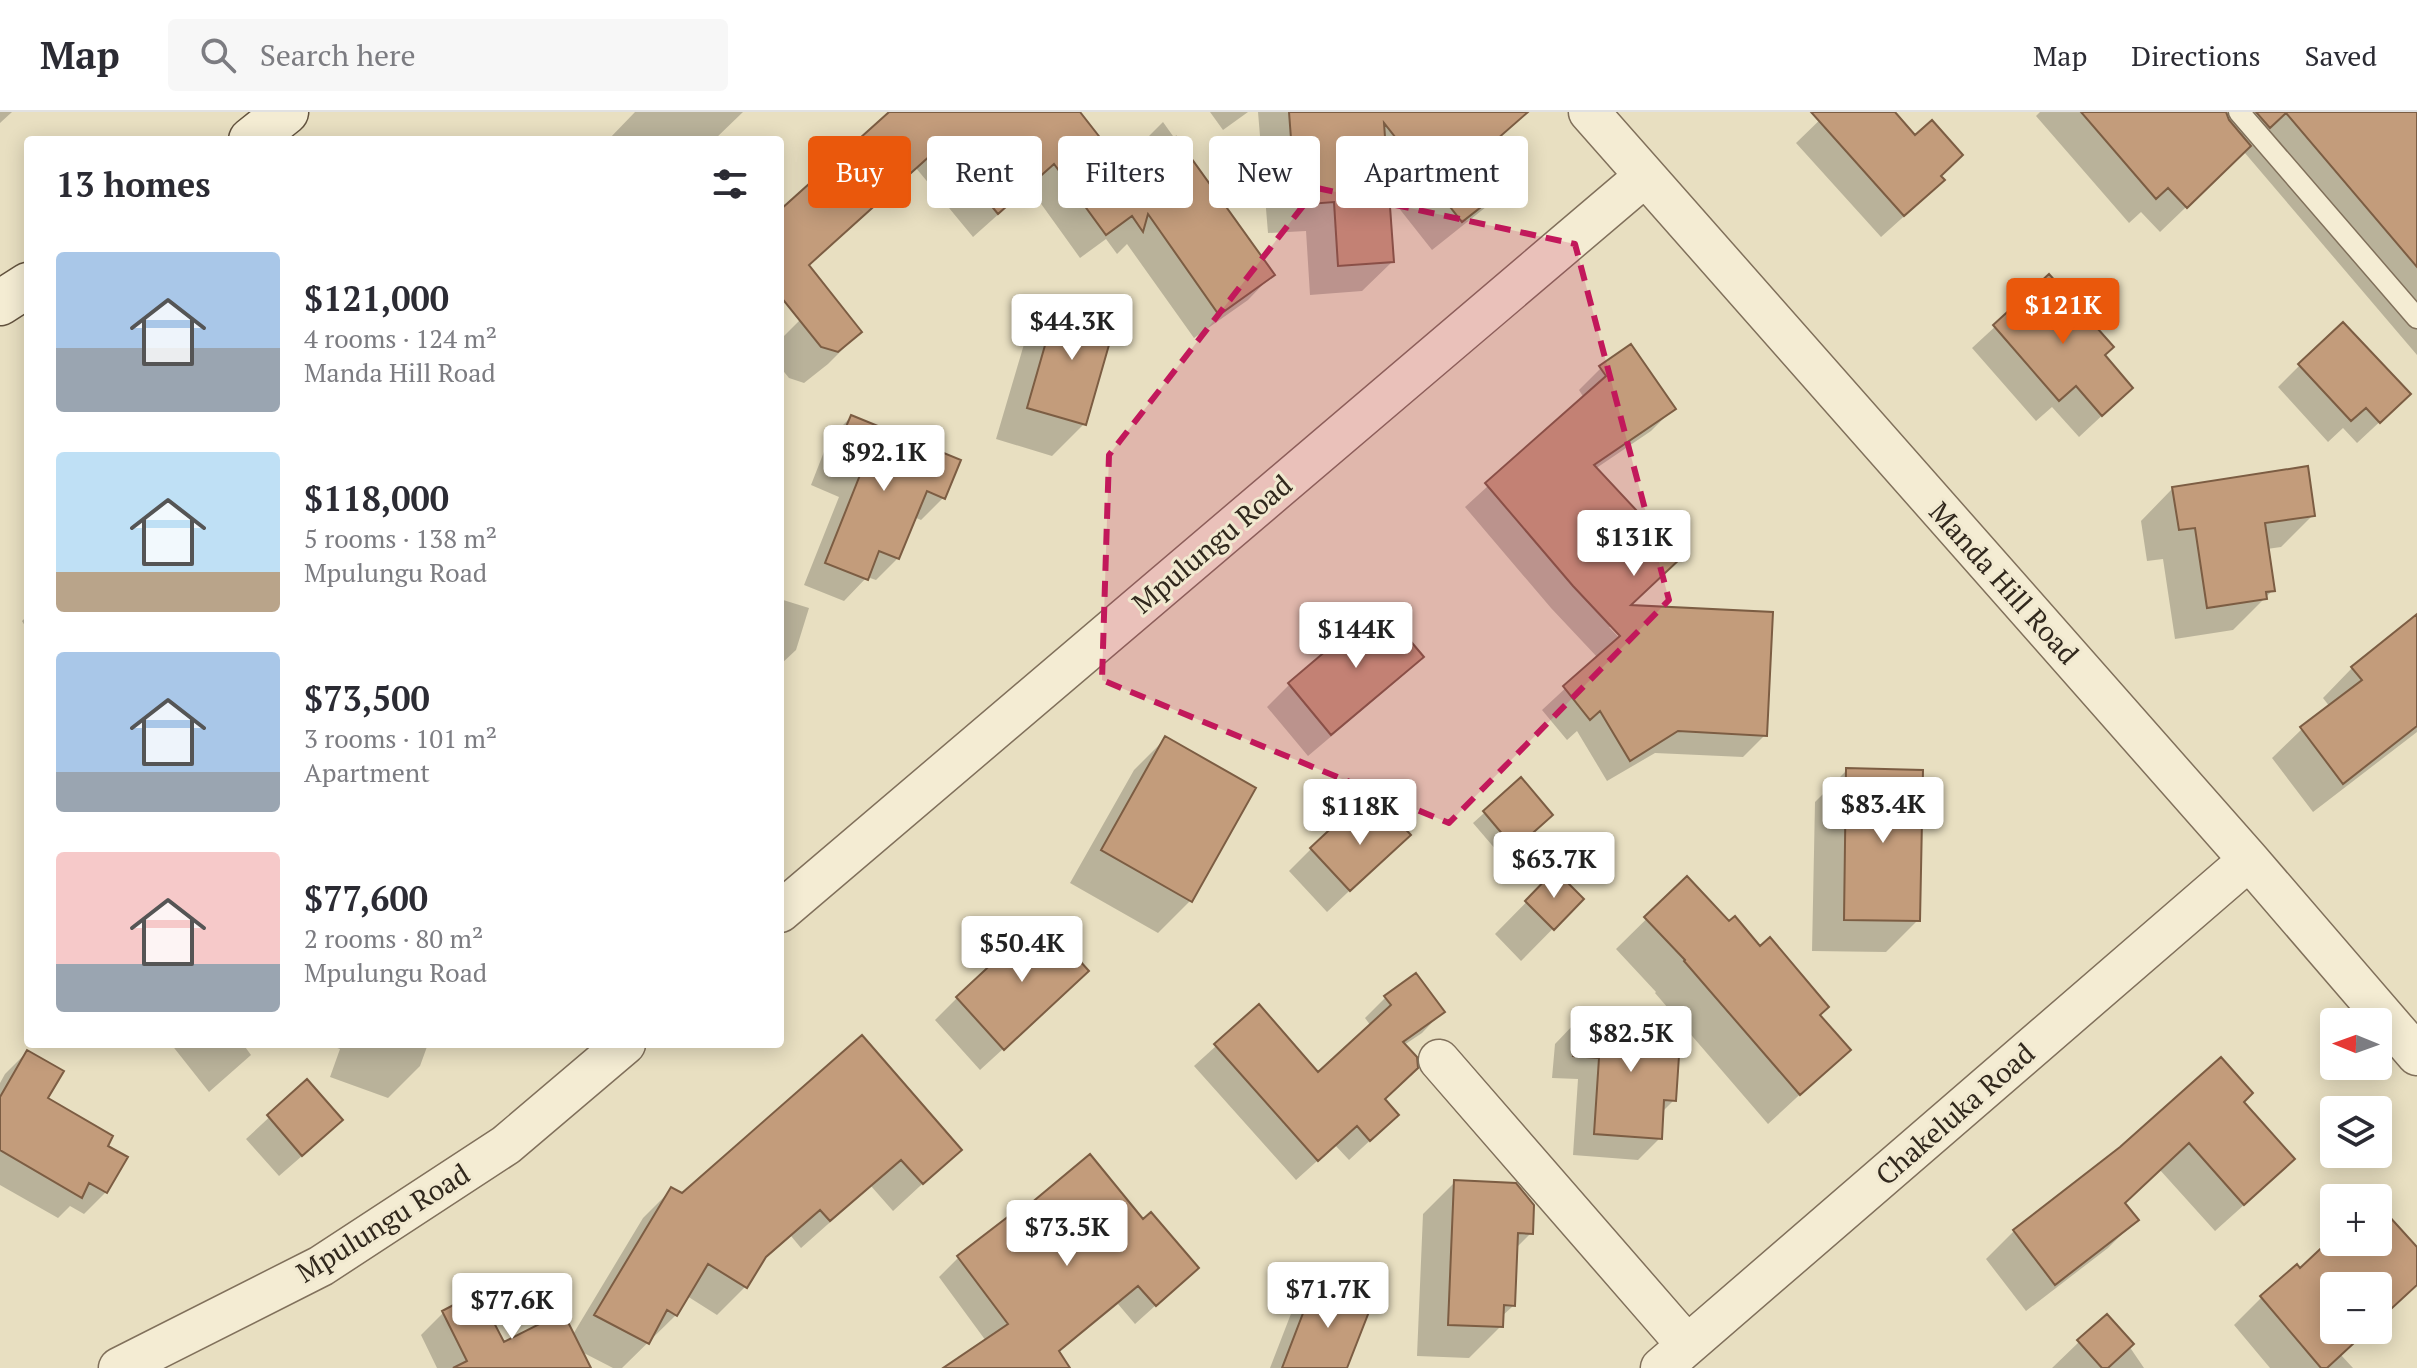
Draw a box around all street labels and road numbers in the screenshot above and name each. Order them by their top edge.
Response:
street label: Mpulungu Road [1124,466,1299,621]
street label: Manda Hill Road [1922,494,2087,672]
street label: Chakeluka Road [1867,1034,2042,1193]
street label: Mpulungu Road [289,1155,476,1291]

